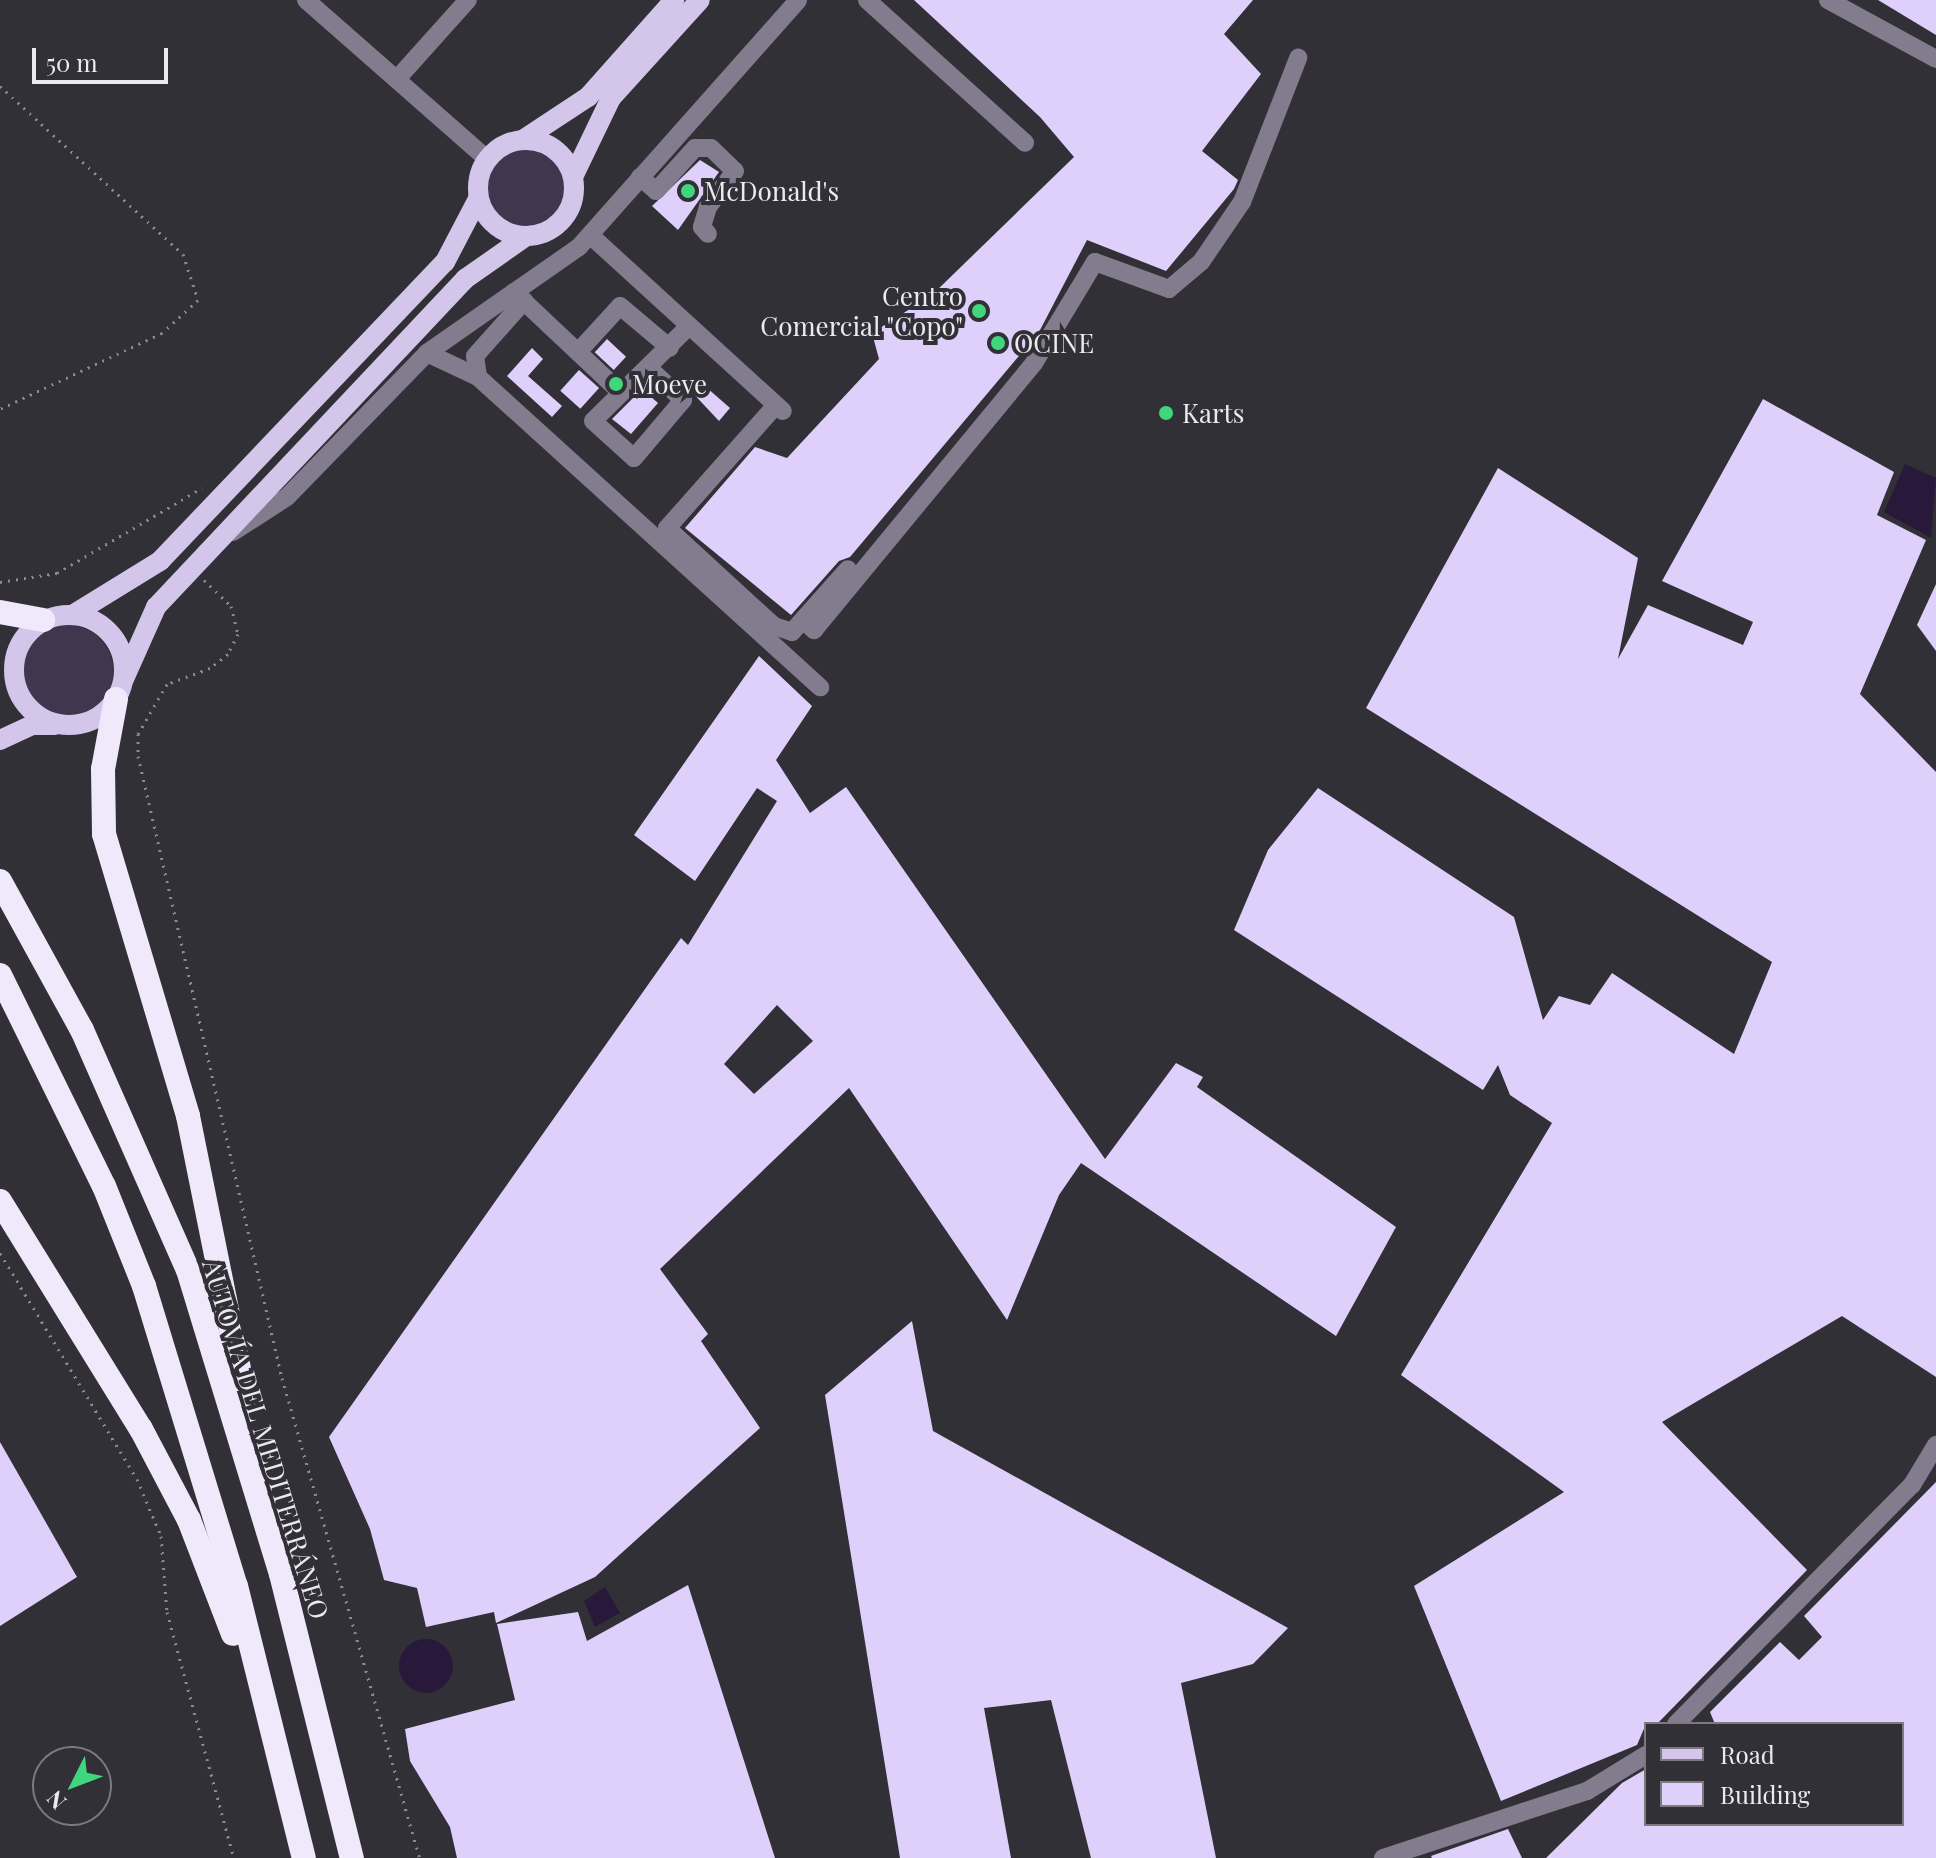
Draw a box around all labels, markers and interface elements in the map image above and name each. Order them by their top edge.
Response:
scale bar [36,32,172,82]
text: 50 m [46,46,98,78]
place label: McDonald's [704,175,839,207]
marker: McDonald's [679,182,697,200]
place label: Centro Comercial "Copo" [760,280,963,342]
marker: Centro Comercial "Copo" [970,302,988,320]
place label: OCINE [1014,327,1094,359]
marker: OCINE [989,334,1007,352]
place label: Moeve [632,368,707,400]
marker: Moeve [607,375,625,393]
place label: Karts [1182,397,1244,429]
marker: Karts [1157,404,1175,422]
street label: AUTOVÍA DEL MEDITERRÁNEO [196,1256,336,1622]
legend [1644,1722,1904,1826]
text: Road [1720,1738,1775,1770]
north arrow [32,1746,112,1826]
text: Building [1720,1778,1810,1810]
text: N [39,1785,72,1817]

